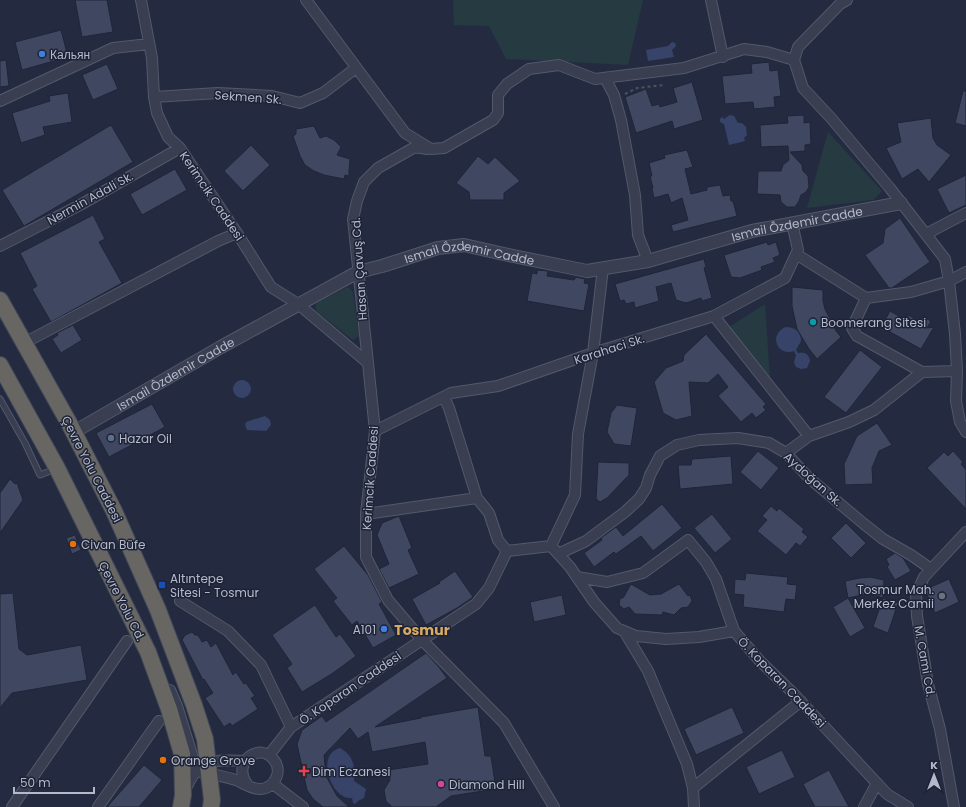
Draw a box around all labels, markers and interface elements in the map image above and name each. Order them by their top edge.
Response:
place label: Кальян [50,46,90,63]
marker: Кальян [37,49,47,59]
street label: Sekmen Sk. [214,86,282,108]
street label: Kerimcik Caddesi [176,148,248,244]
street label: Nermin Adali Sk. [44,167,136,229]
street label: Ismail Ôzdemir Cadde [729,202,864,245]
street label: Hasan Çavuş Cd. [347,217,371,321]
street label: Ismail Ôzdemir Cadde [402,237,536,269]
place label: Boomerang Sitesi [821,314,926,331]
marker: Boomerang Sitesi [808,317,818,327]
street label: Karahaci Sk. [572,330,646,368]
street label: Ismail Ôzdemir Cadde [113,333,237,414]
street label: Çevre Yolu Caddesi [58,413,126,525]
street label: Kerimcik Caddesi [358,425,382,531]
place label: Hazar Oil [119,430,172,447]
marker: Hazar Oil [106,433,116,443]
street label: Aydoğan Sk. [780,448,846,510]
place label: Civan Büfe [81,536,145,553]
marker: Civan Büfe [68,539,78,549]
street label: Çevre Yolu Cd. [95,558,149,644]
place label: Altıntepe Sitesi - Tosmur [170,570,260,601]
marker: Altıntepe Sitesi - Tosmur [157,580,167,590]
place label: Tosmur Mah. Merkez Camii [854,581,934,612]
marker: Tosmur Mah. Merkez Camii [937,591,947,601]
district label: Tosmur [394,620,450,640]
place label: A101 [353,621,376,638]
marker: A101 [379,624,389,634]
street label: M. Cami Cd. [910,624,940,698]
street label: Ö. Koparan Caddesi [734,633,830,731]
street label: Ö. Koparan Caddesi [296,647,405,729]
place label: Orange Grove [171,752,255,769]
marker: Orange Grove [158,755,168,765]
north arrow [914,755,954,795]
text: K [930,757,938,773]
place label: Dim Eczanesi [312,763,390,780]
marker: Dim Eczanesi [299,766,309,776]
scale bar [14,769,94,795]
text: 50 m [20,774,51,791]
place label: Diamond Hill [449,776,525,793]
marker: Diamond Hill [436,779,446,789]

